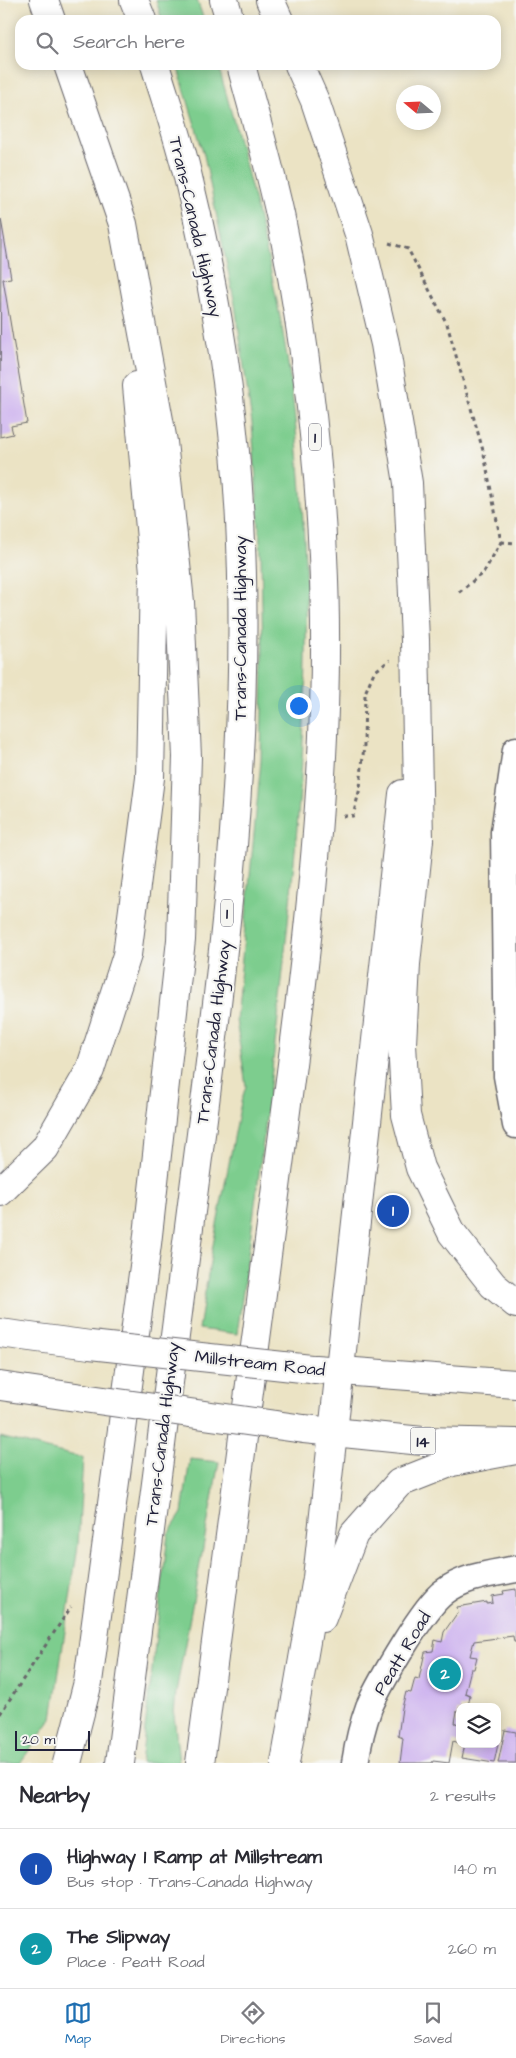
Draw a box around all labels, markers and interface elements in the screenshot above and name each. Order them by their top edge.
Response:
search box [15,15,501,70]
icon: search [33,29,61,57]
text: Search here [73,29,185,56]
north arrow [396,85,441,130]
street label: Trans-Canada Highway [162,134,229,320]
road number: 1 [309,424,321,451]
street label: Trans-Canada Highway [228,535,254,721]
your location [286,693,312,719]
road number: 1 [221,900,233,926]
street label: Trans-Canada Highway [190,939,238,1126]
pin: 1 [377,1192,409,1230]
street label: Trans-Canada Highway [139,1341,187,1528]
street label: Millstream Road [194,1344,326,1383]
road number: 14 [410,1428,436,1454]
street label: Peatt Road [368,1607,437,1700]
pin: 2 [429,1655,461,1693]
map controls [456,1703,501,1748]
button: layers [456,1703,501,1748]
scale bar [15,1728,90,1751]
text: 20 m [22,1730,55,1750]
text: Nearby [20,1781,90,1810]
text: 2 results [430,1785,496,1807]
text: Highway 1 Ramp at Millstream [67,1844,322,1871]
text: 1 [35,1858,37,1880]
text: 140 m [454,1858,496,1880]
text: Bus stop · Trans-Canada Highway [67,1871,313,1893]
text: The Slipway [67,1924,170,1951]
text: 2 [31,1938,41,1960]
text: 260 m [448,1938,496,1960]
text: Place · Peatt Road [67,1951,205,1973]
tab: Map [64,1999,92,2049]
tab: Directions [220,1999,285,2049]
tab: Saved [414,1999,452,2049]

